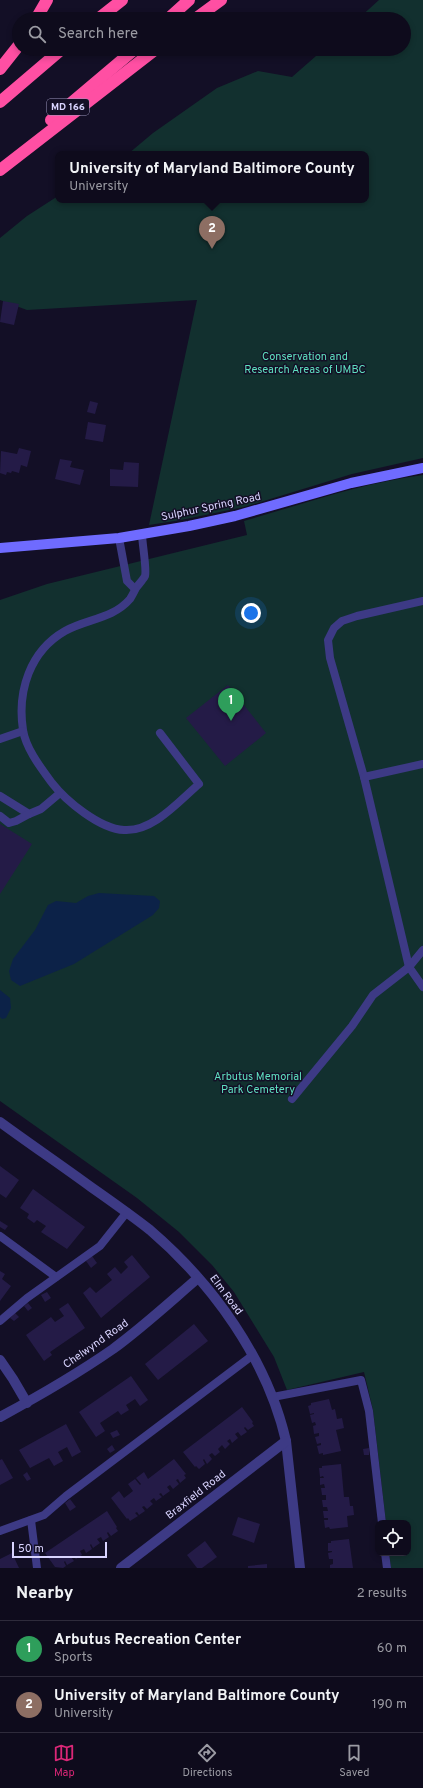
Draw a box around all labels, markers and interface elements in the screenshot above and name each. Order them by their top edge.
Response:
search box [12,12,411,56]
icon: search [26,23,48,45]
text: Search here [58,25,138,44]
road number: MD 166 [47,99,89,115]
popup [55,151,369,203]
text: University of Maryland Baltimore County [69,160,355,179]
text: University [69,179,128,195]
pin: 2 [199,216,225,249]
park label: Conservation and Research Areas of UMBC [244,350,366,377]
street label: Sulphur Spring Road [160,490,262,524]
your location [241,603,261,623]
pin: 1 [218,688,244,721]
park label: Arbutus Memorial Park Cemetery [214,1070,302,1097]
street label: Elm Road [206,1272,246,1318]
street label: Chelwynd Road [61,1316,131,1372]
street label: Braxfield Road [163,1467,229,1523]
map controls [375,1520,411,1556]
button: locate [375,1520,411,1556]
scale bar [12,1540,107,1559]
text: 50 m [18,1542,44,1556]
text: Nearby [16,1583,73,1605]
text: 2 results [357,1586,407,1602]
text: Arbutus Recreation Center [54,1631,241,1650]
text: 1 [26,1641,32,1657]
text: 60 m [377,1641,407,1657]
text: Sports [54,1650,93,1666]
text: University of Maryland Baltimore County [54,1687,340,1706]
text: 2 [25,1697,33,1713]
text: 190 m [372,1697,407,1713]
text: University [54,1706,113,1722]
tab: Map [53,1742,75,1780]
tab: Directions [182,1742,232,1780]
tab: Saved [339,1742,370,1780]

